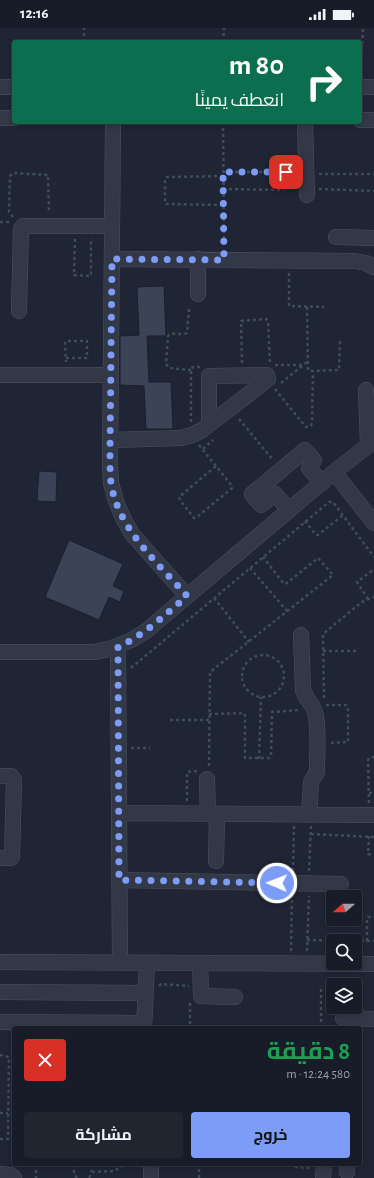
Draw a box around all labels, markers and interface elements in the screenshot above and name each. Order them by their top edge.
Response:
text: 12:16 [20,6,49,21]
text: 80 m [229,52,284,80]
icon: right [298,56,350,108]
text: انعطف يمينًا [195,92,284,110]
pin [269,155,303,189]
icon: arrive [275,161,297,183]
position arrow [256,862,298,904]
north arrow [326,890,362,926]
map controls [326,890,362,1014]
button: search [326,934,362,970]
button: layers [326,978,362,1014]
button: close [24,1039,66,1081]
text: 8 دقيقة [267,1040,350,1064]
text: 580 m · 12:24 [286,1068,350,1081]
button: مشاركة [24,1112,183,1158]
button: خروج [191,1112,350,1158]

